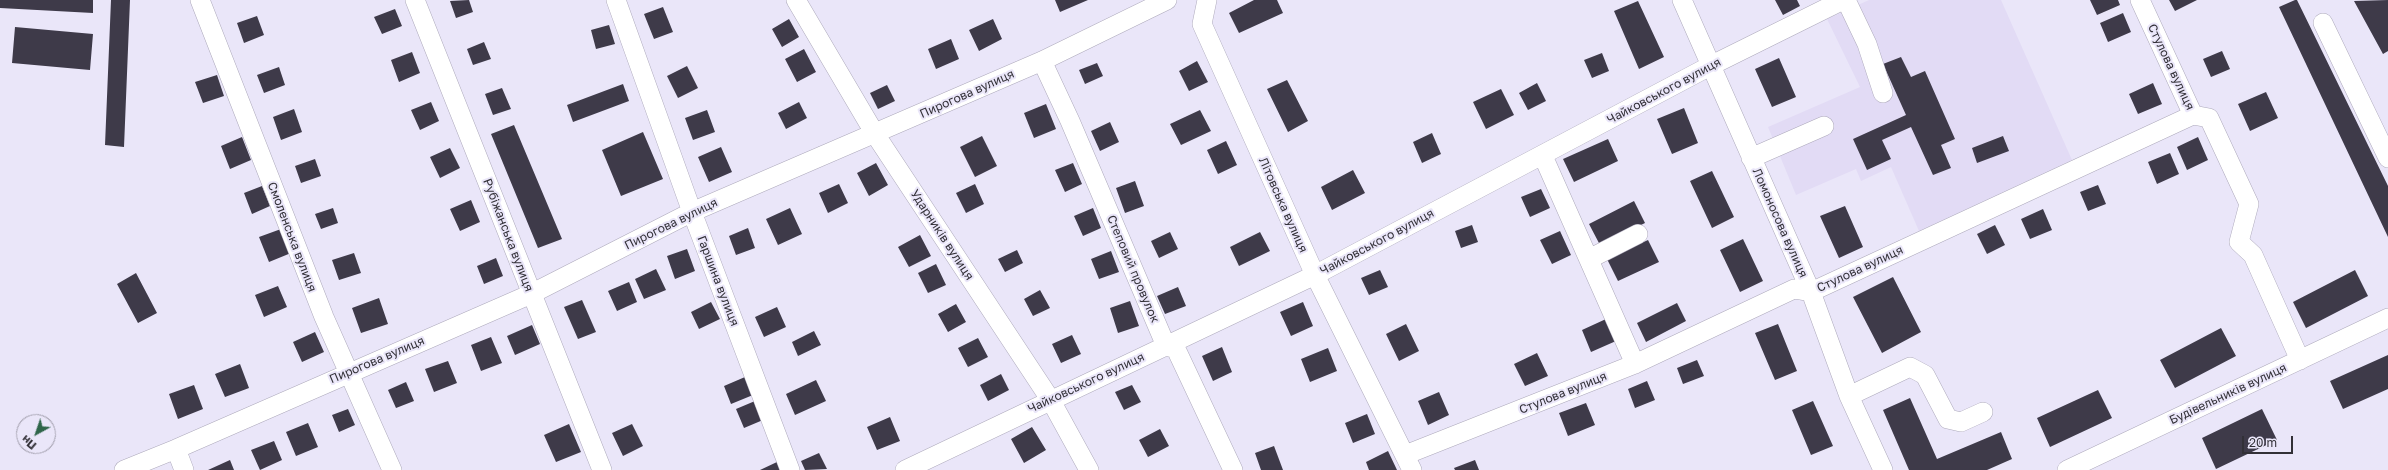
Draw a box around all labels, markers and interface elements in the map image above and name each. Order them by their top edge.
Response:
street label: Стулова вулиця [2145,22,2197,112]
street label: Чайковського вулиця [1605,55,1723,127]
street label: Пирогова вулиця [918,67,1016,121]
street label: Літовська вулиця [1256,155,1310,255]
street label: Ломоносова вулиця [1749,166,1811,280]
street label: Рубіжанська вулиця [480,176,536,294]
street label: Смоленська вулиця [264,180,320,294]
street label: Ударників вулиця [907,187,977,283]
street label: Пирогова вулиця [622,195,720,253]
street label: Чайковського вулиця [1318,206,1436,278]
street label: Степовий провулок [1104,213,1162,325]
street label: Гаршина вулиця [694,234,742,328]
street label: Стулова вулиця [1815,243,1905,295]
street label: Пирогова вулиця [327,333,427,387]
street label: Чайковського вулиця [1025,350,1147,416]
street label: Будівельників вулиця [2167,360,2289,428]
street label: Стулова вулиця [1517,369,1609,417]
north arrow [16,414,56,454]
scale bar [2244,428,2295,454]
text: Пн [19,433,39,453]
text: 20 m [2249,435,2277,450]

